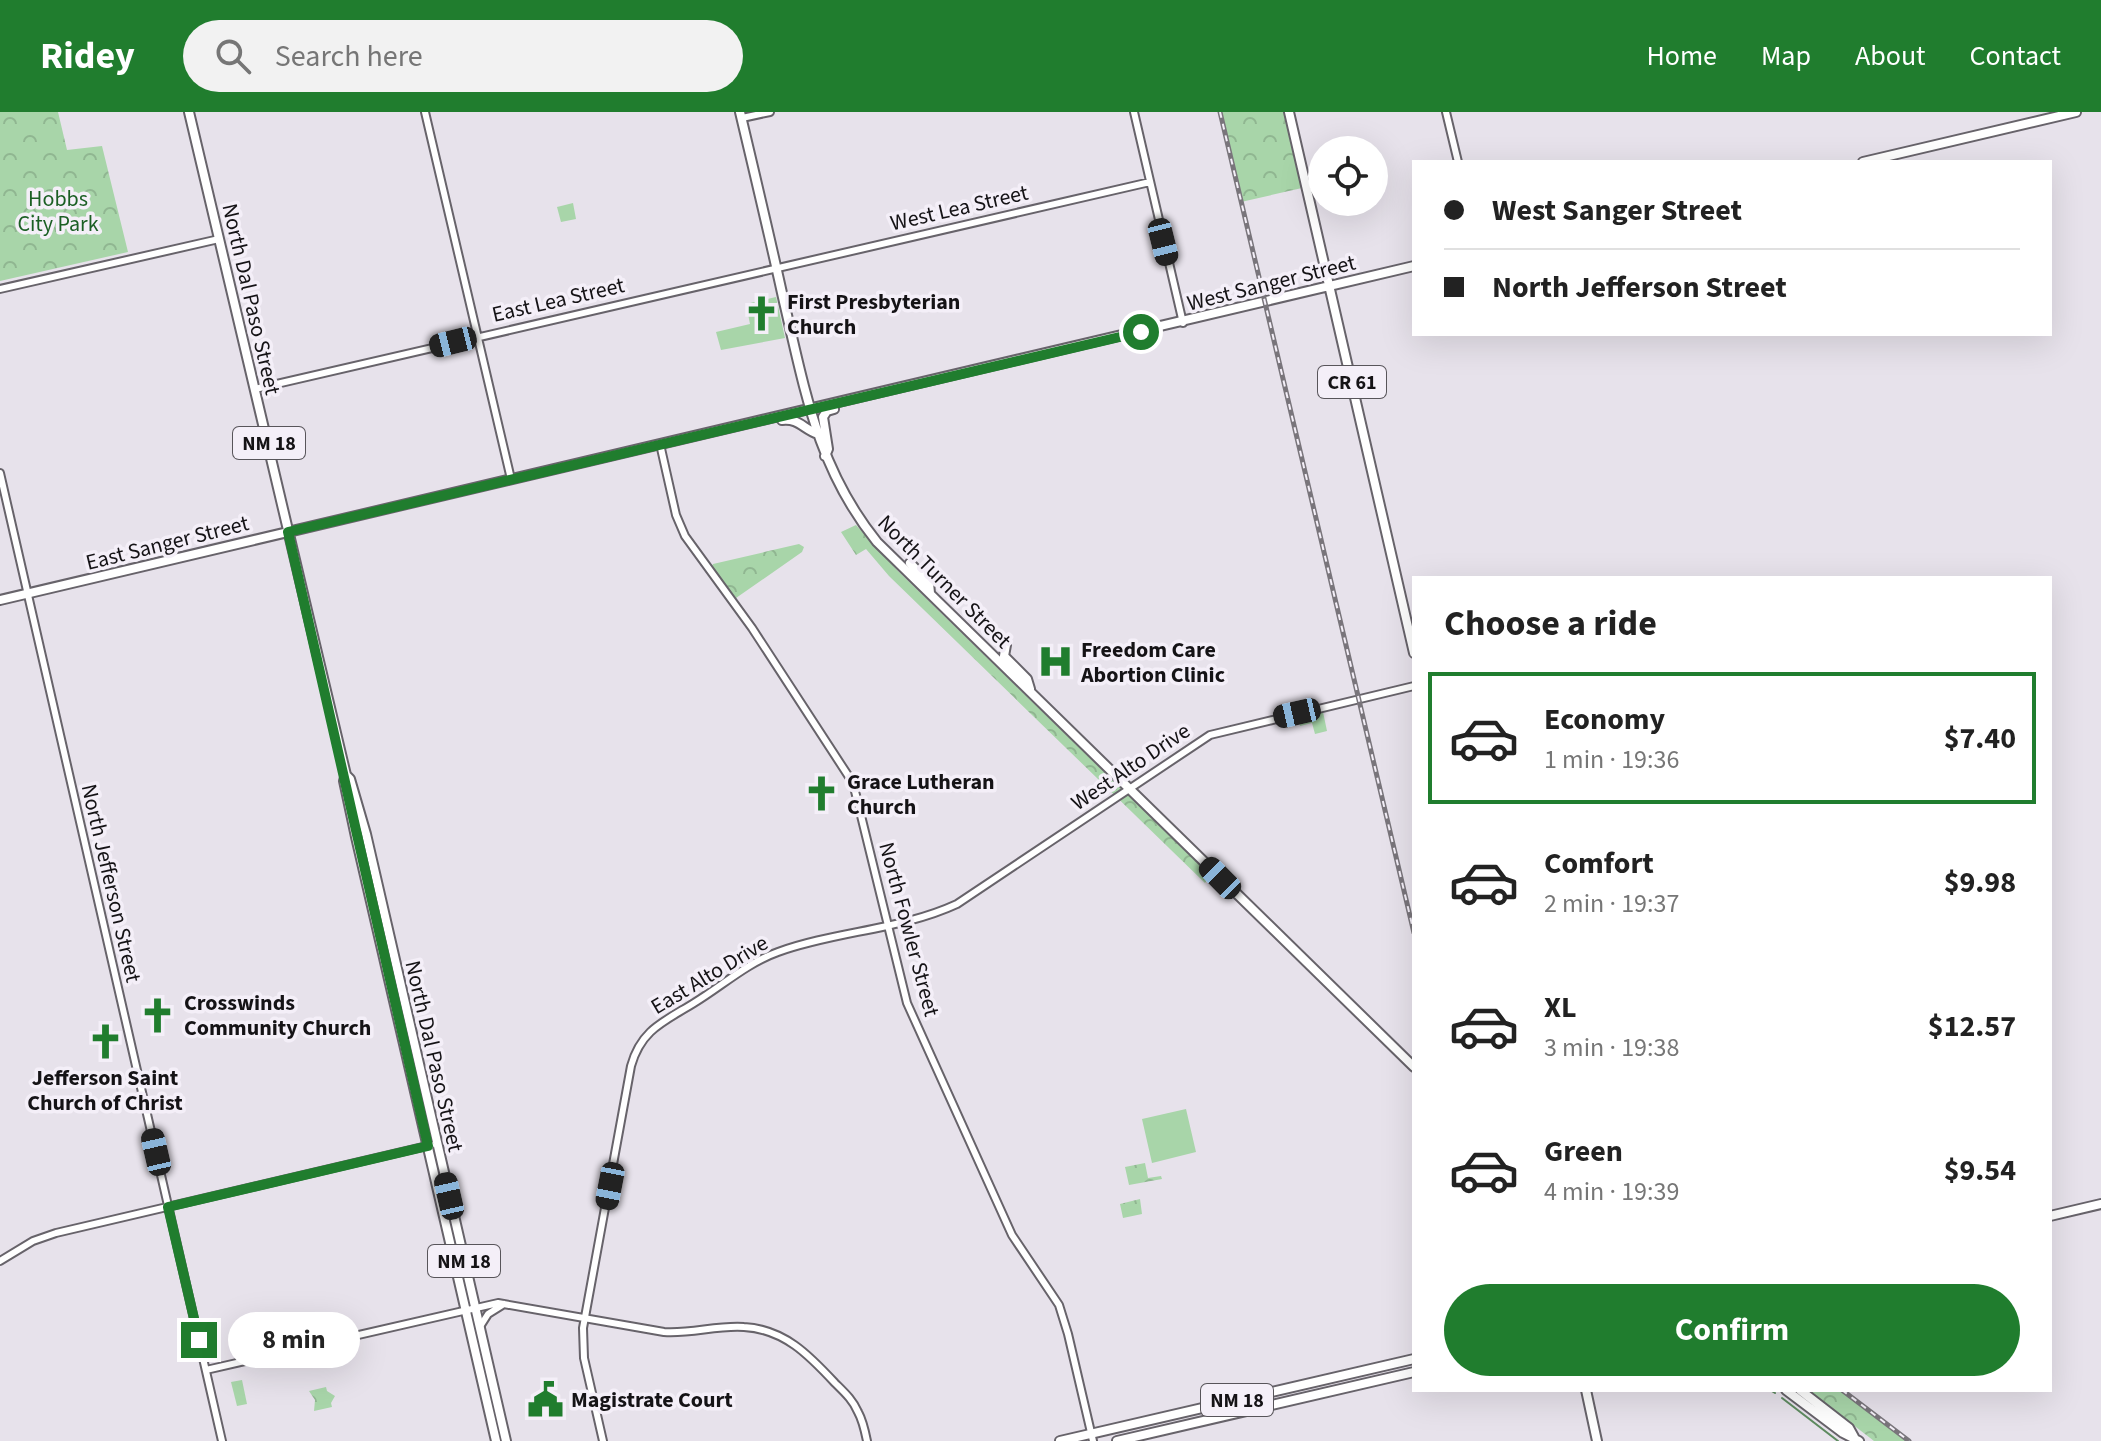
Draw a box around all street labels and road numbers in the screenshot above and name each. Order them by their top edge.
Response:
street label: West Lea Street [887,176,1032,239]
street label: North Dal Paso Street [213,200,289,399]
street label: West Sanger Street [1184,246,1359,319]
street label: East Lea Street [489,269,628,331]
road number: CR 61 [1318,366,1386,398]
road number: NM 18 [233,427,305,459]
street label: East Sanger Street [82,507,253,579]
street label: North Turner Street [870,507,1019,656]
street label: West Alto Drive [1065,715,1197,819]
street label: North Jefferson Street [73,781,150,986]
street label: North Fowler Street [870,838,948,1021]
street label: East Alto Drive [645,927,774,1023]
street label: North Dal Paso Street [396,957,472,1156]
road number: NM 18 [428,1245,500,1277]
road number: NM 18 [1201,1384,1273,1416]

